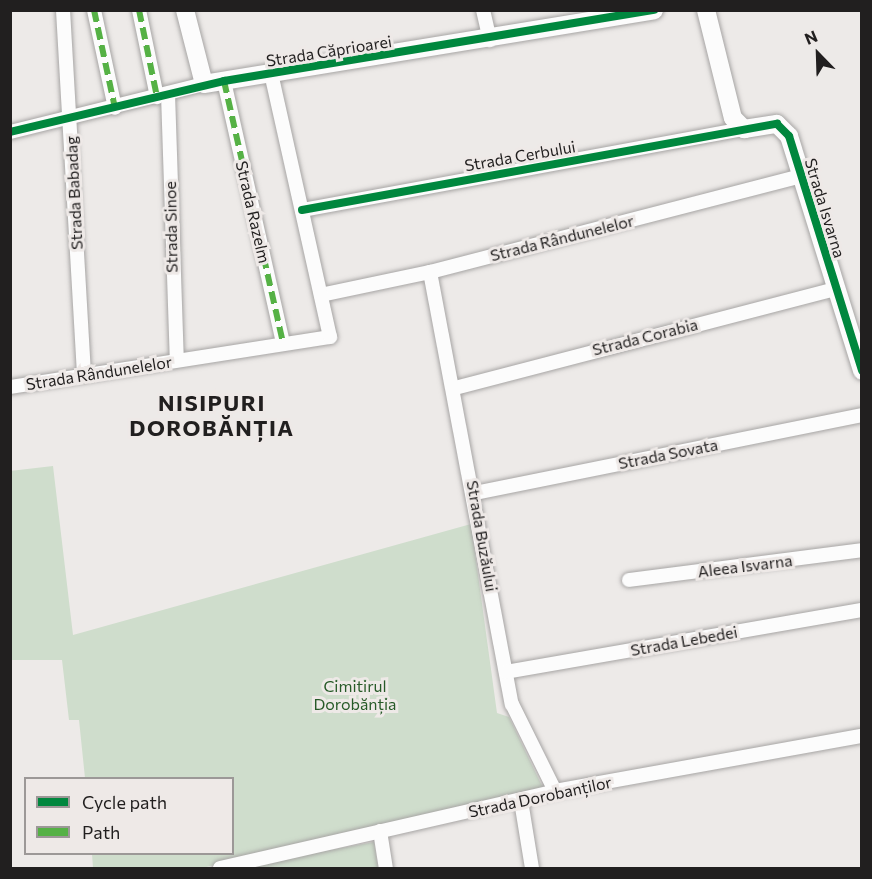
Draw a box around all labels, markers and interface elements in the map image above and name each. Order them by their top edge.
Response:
north arrow [788,24,848,84]
text: N [802,26,820,48]
street label: Strada Căprioarei [265,32,393,70]
street label: Strada Babadag [61,136,87,250]
street label: Strada Cerbului [463,137,577,175]
street label: Strada Isvarna [801,156,849,260]
street label: Strada Razelm [232,159,274,265]
street label: Strada Sinoe [161,181,181,273]
street label: Strada Rândunelelor [488,211,636,265]
street label: Strada Corabia [590,315,700,359]
street label: Strada Rândunelelor [25,352,173,394]
district label: NISIPURI DOROBĂNȚIA [129,389,295,440]
street label: Strada Sovata [617,435,719,473]
street label: Strada Buzăului [463,479,501,593]
street label: Aleea Isvarna [697,551,793,581]
street label: Strada Lebedei [629,622,739,660]
park label: Cimitirul Dorobănția [314,676,396,714]
street label: Strada Dorobanților [467,772,613,822]
legend [24,777,234,855]
text: Cycle path [82,791,167,813]
text: Path [82,821,120,843]

